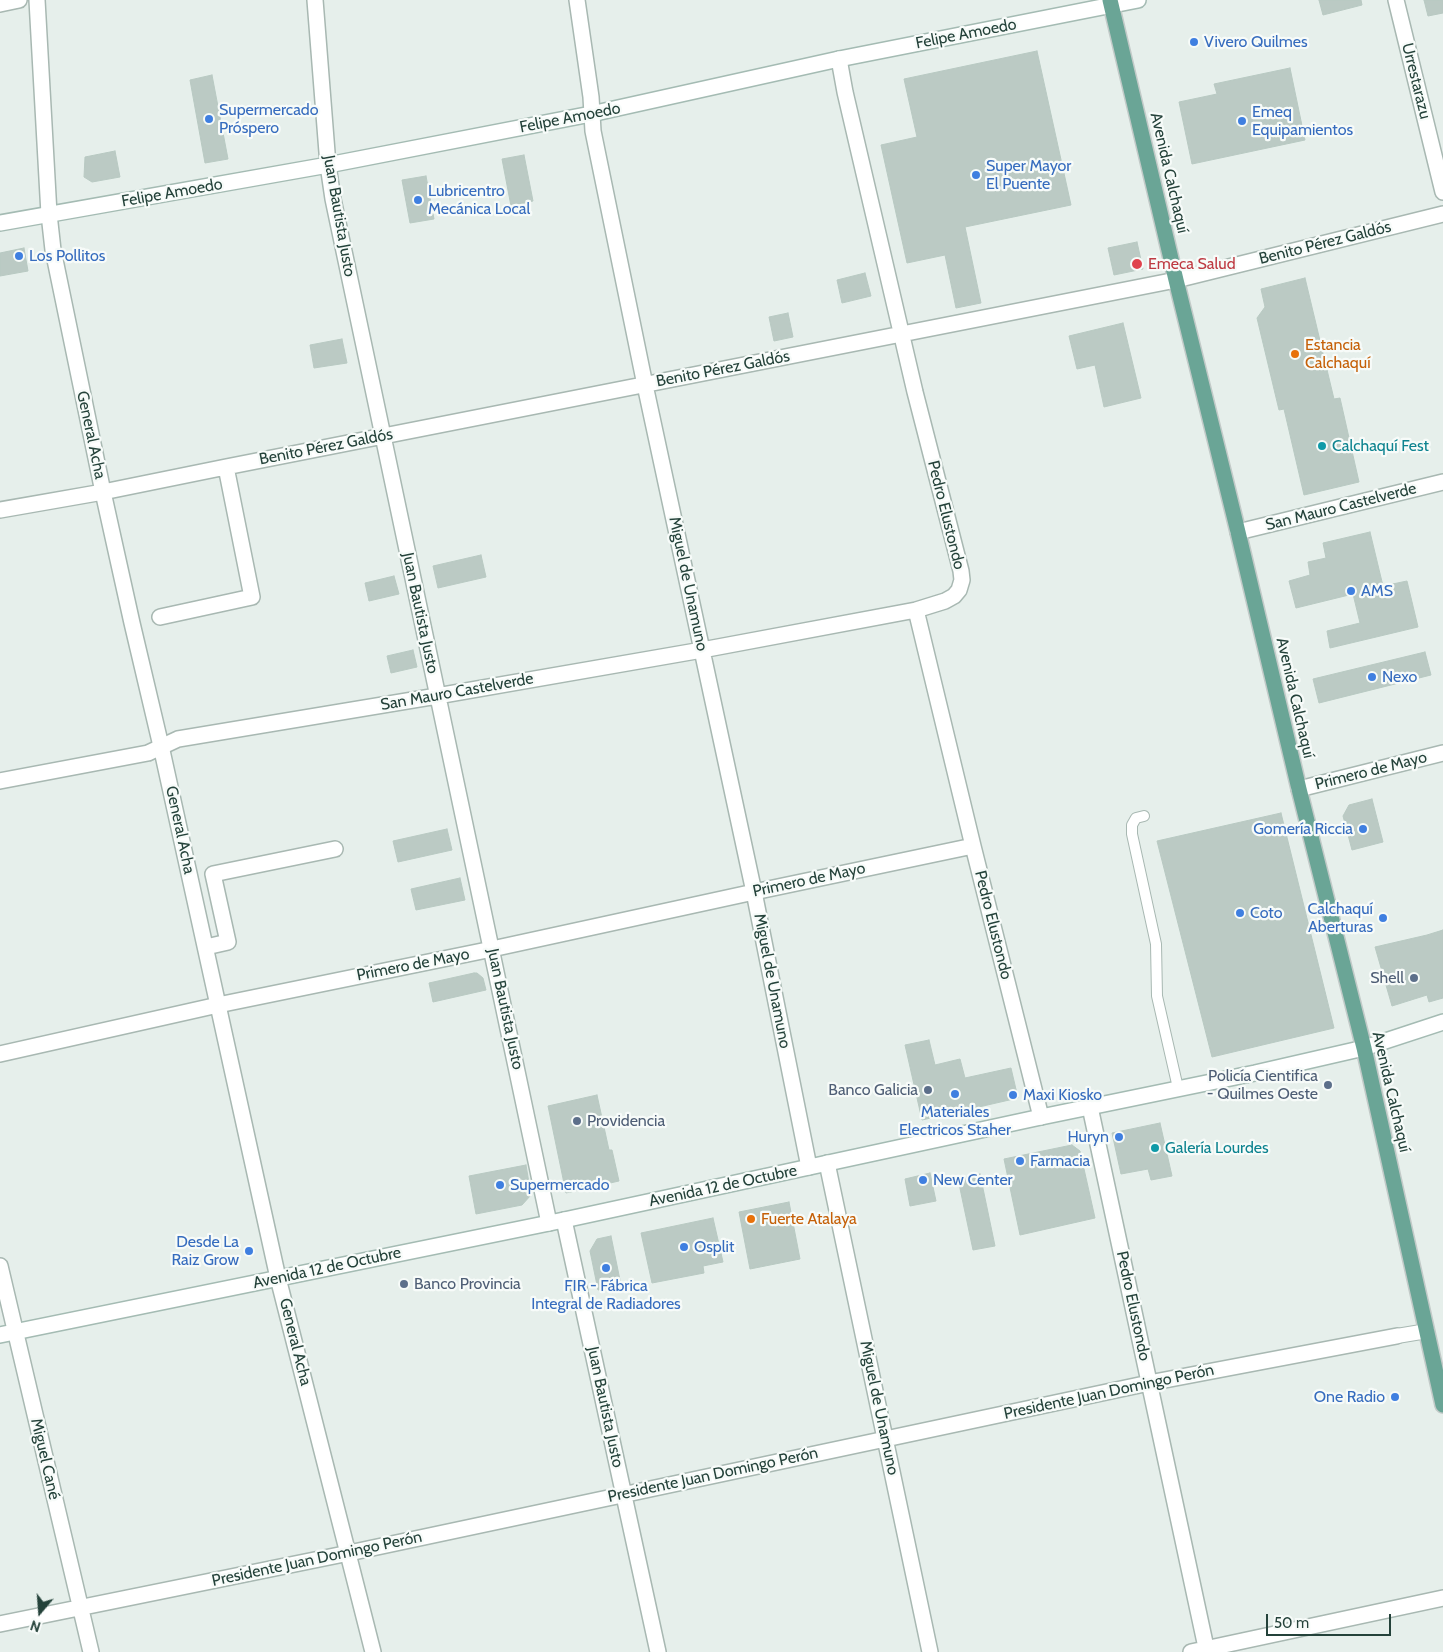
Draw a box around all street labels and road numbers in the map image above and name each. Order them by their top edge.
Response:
street label: Felipe Amoedo [914,15,1018,53]
street label: Urrestarazu [1397,41,1435,121]
street label: Felipe Amoedo [518,99,622,137]
street label: Avenida Calchaquí [1146,111,1192,235]
street label: Juan Bautista Justo [319,154,359,278]
street label: Felipe Amoedo [120,175,224,211]
street label: Benito Pérez Galdós [1257,217,1393,269]
street label: Benito Pérez Galdós [655,347,791,391]
street label: General Acha [72,389,110,481]
street label: Benito Pérez Galdós [258,425,394,469]
street label: Pedro Elustondo [923,459,969,571]
street label: San Mauro Castelverde [1263,479,1419,535]
street label: Miguel de Unamuno [664,515,712,653]
street label: Juan Bautista Justo [398,551,442,675]
street label: Avenida Calchaquí [1272,636,1318,760]
street label: San Mauro Castelverde [379,669,535,715]
street label: Primero de Mayo [1313,748,1429,794]
street label: General Acha [161,784,199,876]
street label: Primero de Mayo [751,859,867,901]
street label: Pedro Elustondo [970,869,1016,981]
street label: Miguel de Unamuno [750,912,794,1050]
street label: Primero de Mayo [355,945,471,985]
street label: Juan Bautista Justo [483,947,527,1071]
street label: Avenida Calchaquí [1368,1030,1414,1154]
street label: Avenida 12 de Octubre [647,1161,799,1211]
street label: Avenida 12 de Octubre [251,1243,403,1293]
street label: Pedro Elustondo [1112,1249,1154,1363]
street label: General Acha [275,1296,315,1388]
street label: Miguel de Unamuno [855,1339,903,1477]
street label: Juan Bautista Justo [583,1345,627,1469]
street label: Presidente Juan Domingo Perón [1002,1360,1216,1424]
street label: Miguel Cané [26,1416,64,1502]
street label: Presidente Juan Domingo Perón [606,1443,820,1507]
street label: Presidente Juan Domingo Perón [210,1527,424,1591]

